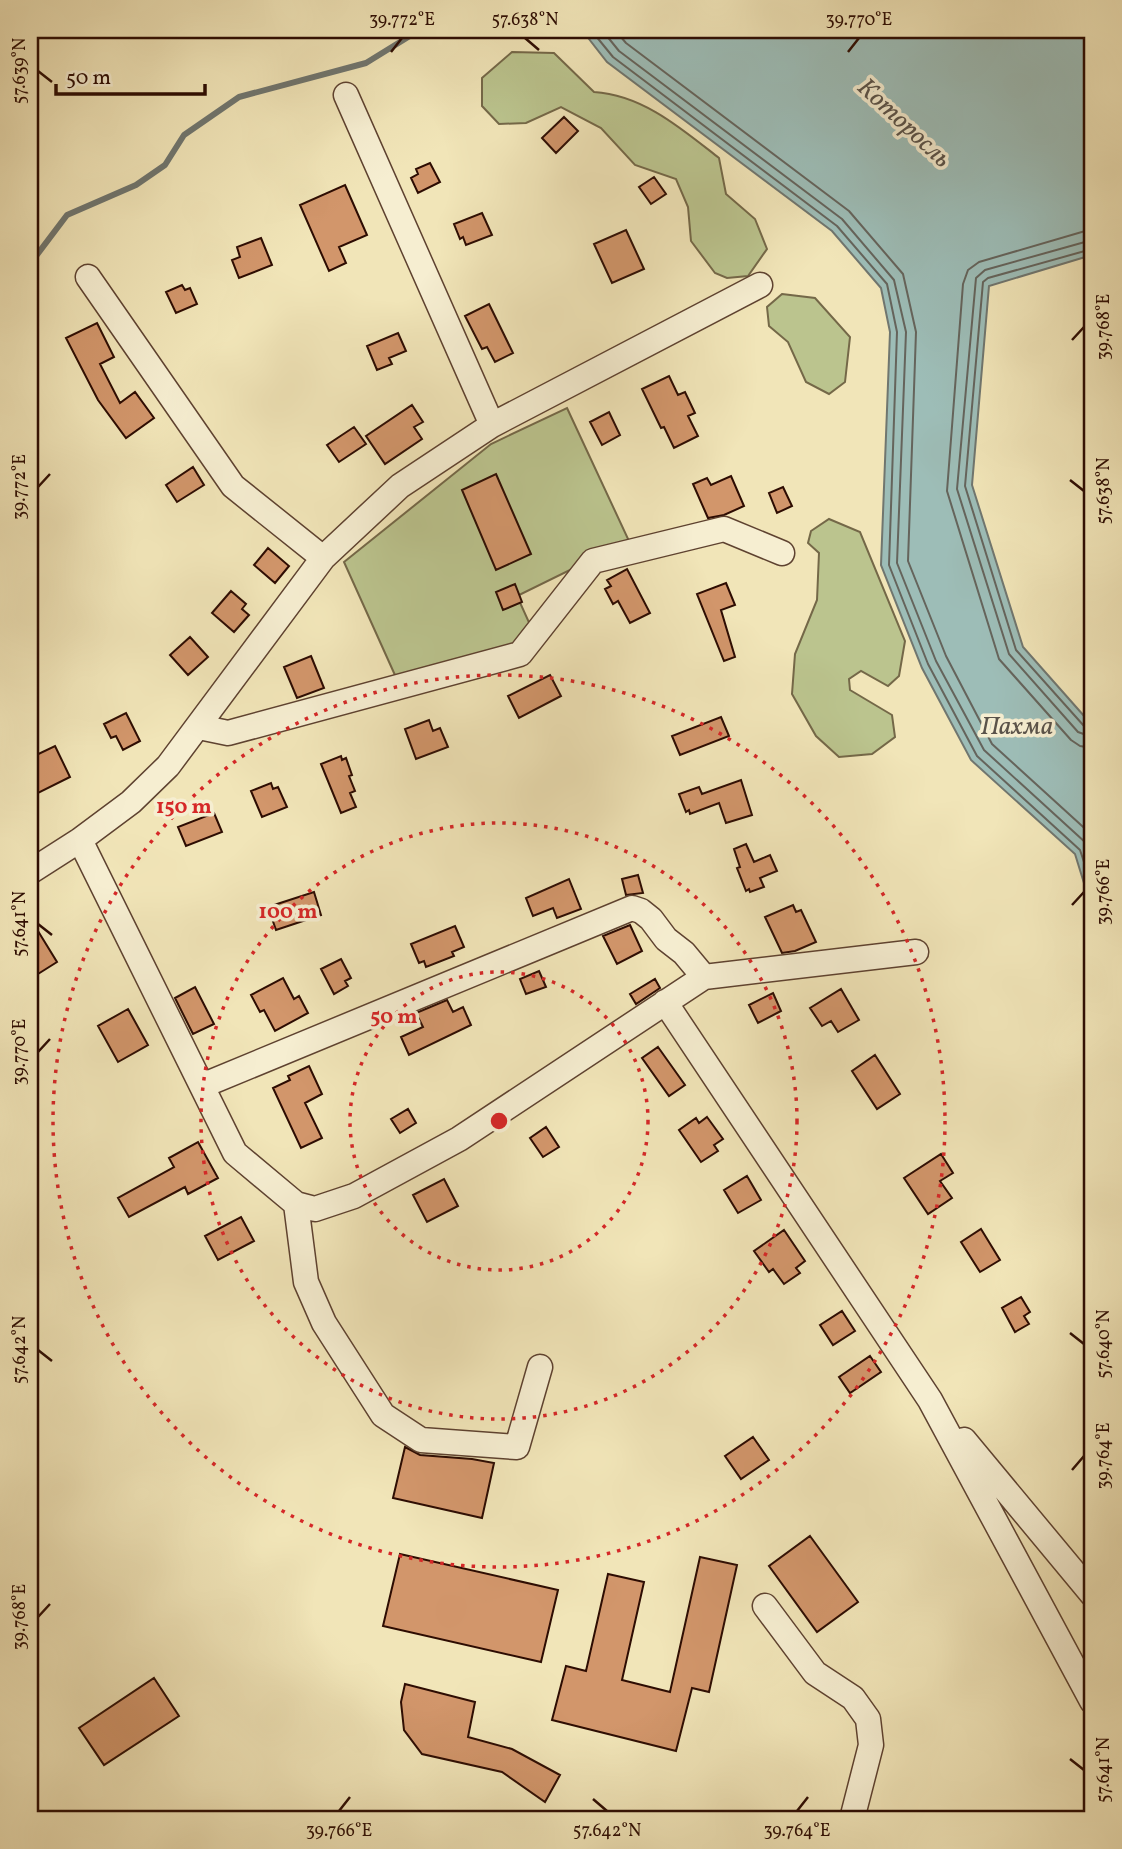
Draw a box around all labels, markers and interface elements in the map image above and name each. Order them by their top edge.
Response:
text: 39.772°E [369,8,435,33]
text: 57.638°N [491,8,559,33]
text: 39.770°E [826,8,893,33]
text: 57.639°N [8,38,33,104]
scale bar [56,52,205,96]
text: 50 m [66,64,111,93]
water label: Которосль [849,70,959,177]
text: 39.768°E [1092,294,1117,360]
text: 39.772°E [8,454,33,520]
text: 57.638°N [1092,457,1117,525]
water label: Пахма [981,709,1053,745]
text: 150 m [156,793,212,822]
text: 39.766°E [1092,859,1117,925]
text: 57.641°N [8,891,33,957]
text: 100 m [258,898,318,927]
text: 50 m [370,1003,418,1032]
text: 39.770°E [8,1018,33,1085]
centre of rings [487,1109,511,1133]
text: 57.640°N [1092,1309,1117,1379]
text: 57.642°N [8,1316,33,1384]
text: 39.764°E [1092,1422,1117,1490]
text: 39.768°E [8,1584,33,1650]
text: 57.641°N [1092,1737,1117,1803]
text: 39.766°E [306,1819,372,1844]
text: 57.642°N [573,1819,641,1844]
text: 39.764°E [763,1819,831,1844]

